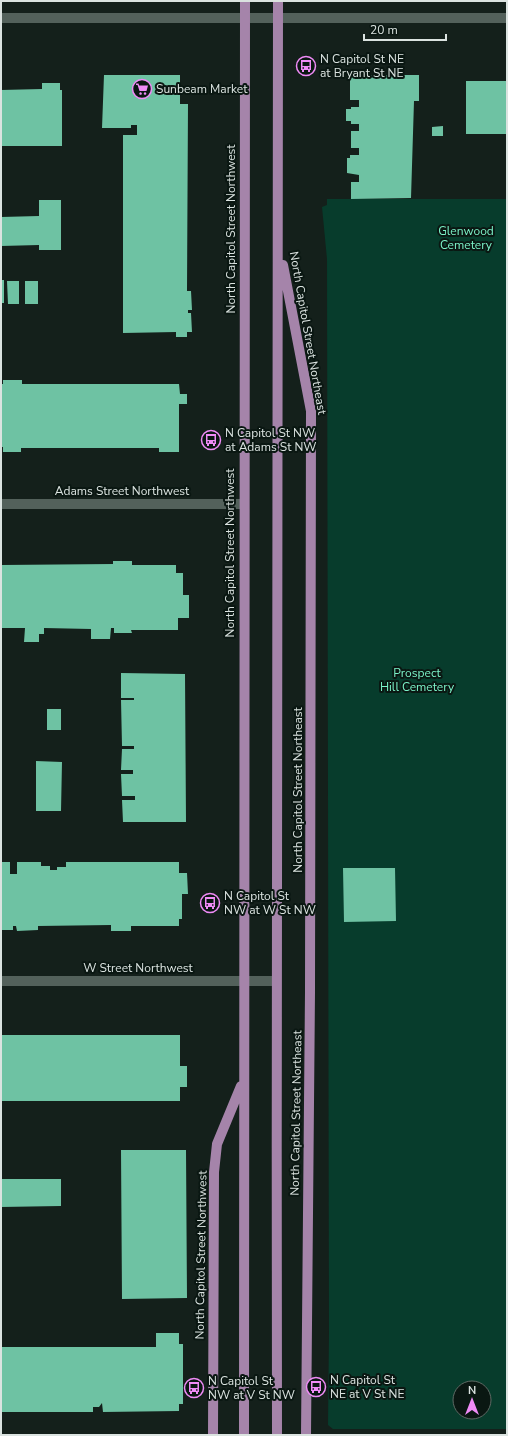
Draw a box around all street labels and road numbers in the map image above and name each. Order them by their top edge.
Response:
street label: North Capitol Street Northwest [223,144,239,313]
street label: North Capitol Street Northeast [286,250,330,417]
street label: North Capitol Street Northwest [222,468,238,637]
street label: Adams Street Northwest [55,483,190,499]
street label: North Capitol Street Northeast [290,707,306,873]
street label: W Street Northwest [83,960,194,976]
street label: North Capitol Street Northeast [287,1029,305,1196]
street label: North Capitol Street Northwest [192,1170,210,1340]

